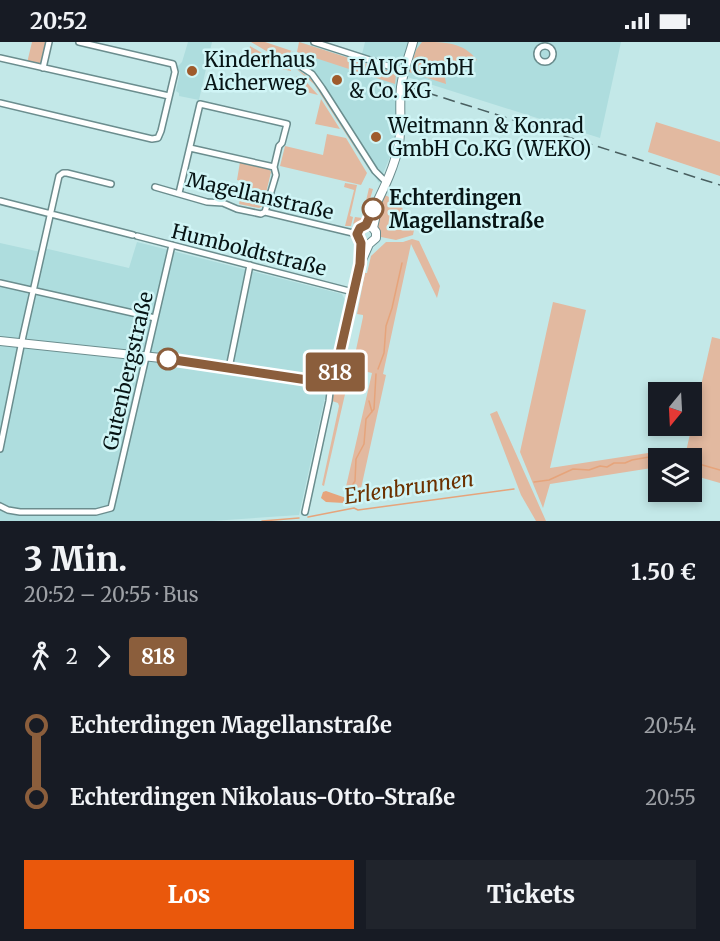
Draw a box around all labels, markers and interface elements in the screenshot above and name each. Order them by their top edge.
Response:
text: 20:52 [30,7,87,35]
place label: Kinderhaus Aicherweg [203,47,315,95]
place label: HAUG GmbH & Co. KG [349,55,474,103]
marker: Kinderhaus Aicherweg [185,64,199,78]
marker: HAUG GmbH & Co. KG [330,73,344,87]
place label: Weitmann & Konrad GmbH Co.KG (WEKO) [387,113,591,161]
marker: Weitmann & Konrad GmbH Co.KG (WEKO) [369,130,383,144]
street label: Magellanstraße [184,166,336,225]
place label: Echterdingen Magellanstraße [389,185,544,233]
marker: Echterdingen Magellanstraße [362,198,384,220]
street label: Humboldtstraße [169,218,329,281]
street label: Gutenbergstraße [97,289,158,453]
unlabelled marker [157,348,179,370]
line badge: 818 [300,352,370,392]
text: 818 [318,359,352,386]
north arrow [648,382,702,436]
map controls [648,382,702,502]
button: layers [648,448,702,502]
water label: Erlenbrunnen [342,465,475,510]
text: 3 Min. [24,539,127,580]
text: 1.50 € [631,558,696,586]
text: 20:52 – 20:55 · Bus [24,582,199,607]
icon: walk [24,640,57,673]
icon: forward [87,640,120,673]
text: 818 [141,643,175,670]
text: 2 [66,644,78,669]
text: Echterdingen Magellanstraße [70,711,392,739]
text: 20:54 [644,713,696,738]
text: Echterdingen Nikolaus-Otto-Straße [70,783,455,811]
text: 20:55 [645,785,696,810]
button: Los [24,860,354,929]
button: Tickets [366,860,696,929]

